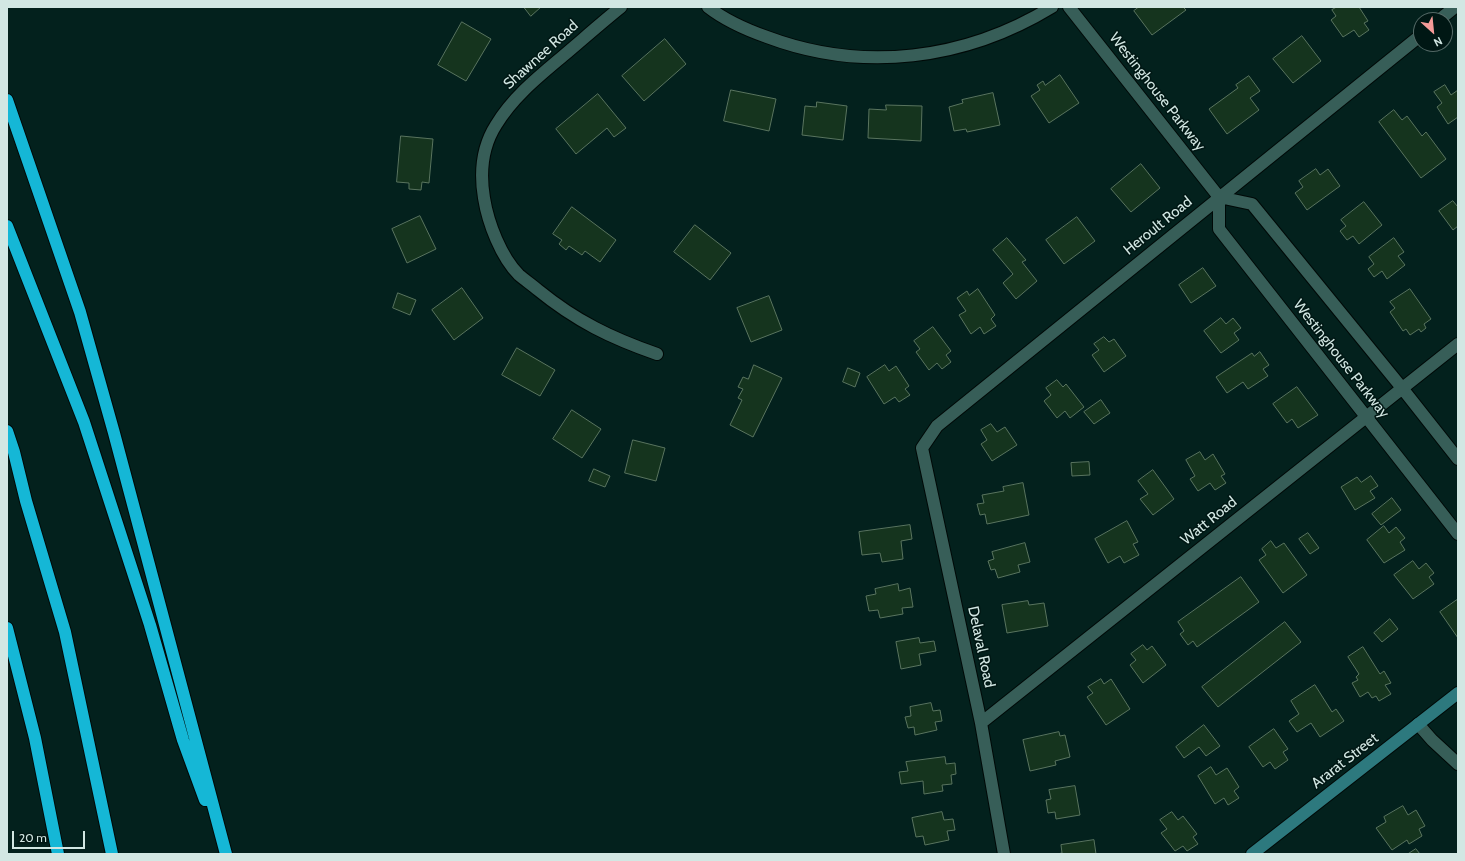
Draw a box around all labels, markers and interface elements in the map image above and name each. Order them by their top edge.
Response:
north arrow [1413,12,1453,52]
street label: Shawnee Road [500,17,582,93]
street label: Westinghouse Parkway [1105,29,1209,155]
text: N [1431,34,1445,50]
street label: Heroult Road [1120,193,1196,259]
street label: Westinghouse Parkway [1289,296,1393,422]
street label: Watt Road [1177,493,1241,549]
street label: Delaval Road [964,605,998,689]
street label: Ararat Street [1308,729,1382,793]
scale bar [14,823,87,849]
text: 20 m [19,830,47,845]

